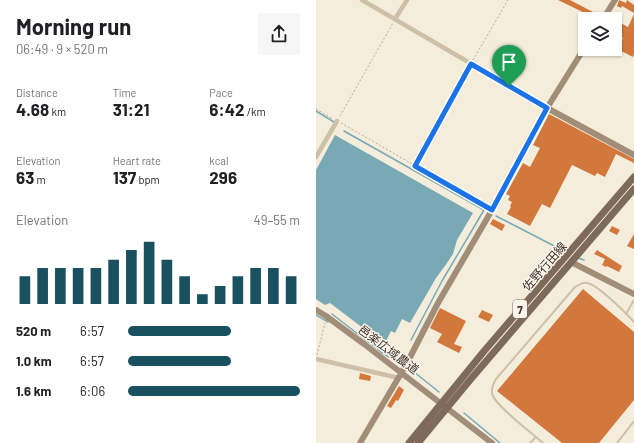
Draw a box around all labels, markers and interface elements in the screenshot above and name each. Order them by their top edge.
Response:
map controls [578,12,622,56]
button: layers [578,12,622,56]
text: Morning run [16,13,131,39]
button: share [258,13,300,55]
text: 06:49 · 9 × 520 m [16,41,108,57]
pin [492,45,526,86]
icon: arrive [498,51,520,73]
text: Distance [16,86,58,99]
text: Time [113,86,136,99]
text: Pace [209,86,233,99]
text: 4.68 [16,99,49,119]
text: 31:21 [113,99,149,119]
text: 6:42 [209,99,244,119]
text: km [49,105,66,118]
text: /km [244,105,266,118]
text: Elevation [16,154,60,167]
text: Heart rate [113,154,161,167]
text: kcal [209,154,229,167]
text: 63 [16,167,34,187]
text: 137 [113,167,136,187]
text: 296 [209,167,237,187]
text: m [34,173,46,186]
text: bpm [136,173,160,186]
text: Elevation [16,212,68,228]
text: 49–55 m [253,212,300,228]
street label: 佐野行田線 [519,239,569,293]
road number: 7 [513,300,527,318]
street label: 邑楽広域農道 [356,322,422,376]
text: 520 m [16,323,51,339]
text: 6:57 [80,323,104,339]
text: 1.0 km [16,353,52,369]
text: 6:57 [80,353,104,369]
text: 1.6 km [16,383,51,399]
text: 6:06 [80,383,105,399]

